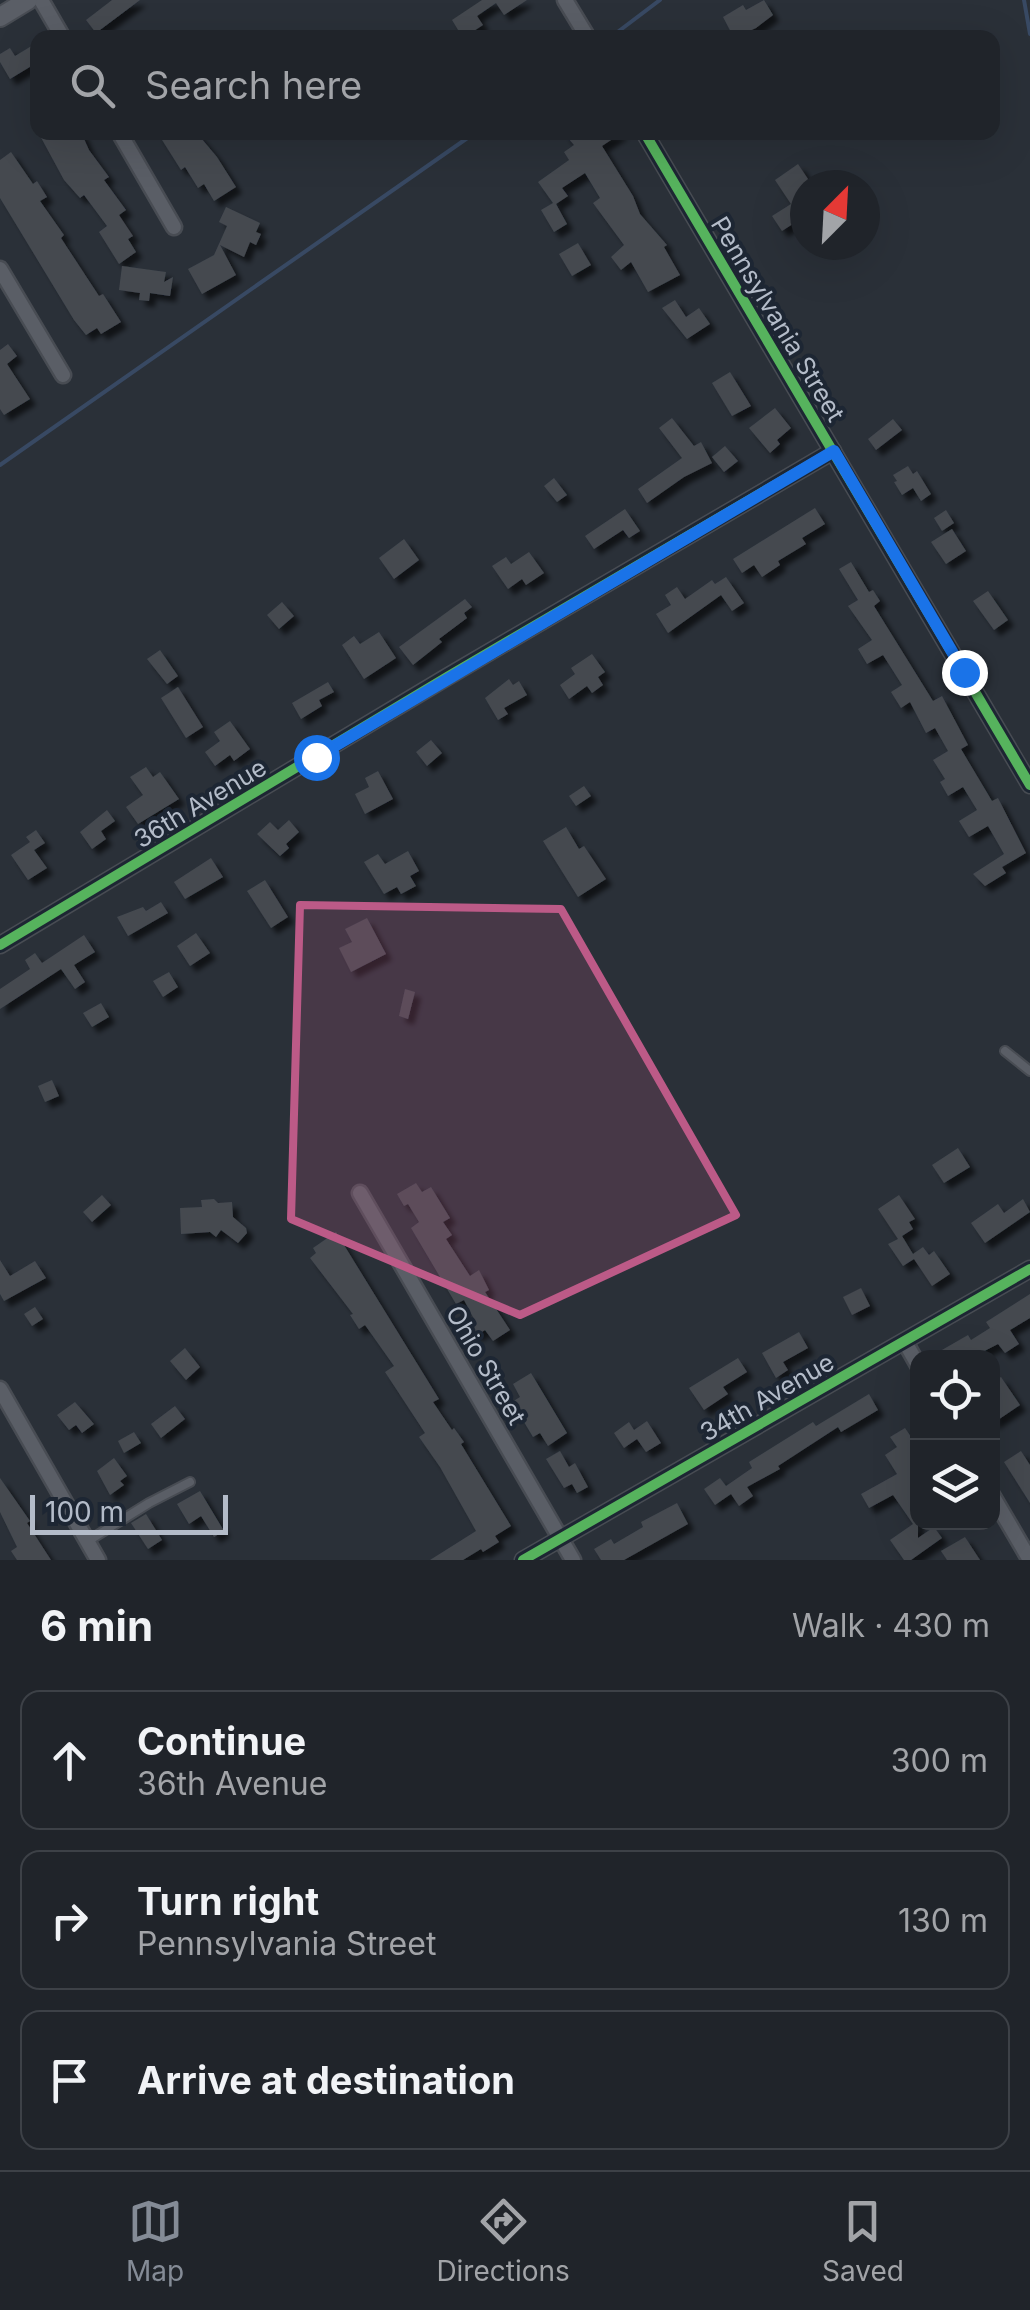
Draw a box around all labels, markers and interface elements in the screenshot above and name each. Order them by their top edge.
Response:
search box [30,30,1000,140]
icon: search [65,58,120,113]
text: Search here [145,62,362,108]
north arrow [790,170,880,260]
street label: Pennsylvania Street [705,211,851,427]
route end [942,650,988,696]
route start [294,735,340,781]
street label: 36th Avenue [129,752,271,854]
street label: Ohio Street [440,1300,532,1430]
street label: 34th Avenue [695,1347,839,1447]
map controls [910,1350,1000,1530]
button: locate [910,1350,1000,1440]
button: layers [910,1440,1000,1530]
scale bar [30,1490,228,1534]
text: 100 m [45,1495,124,1529]
text: 6 min [40,1600,153,1651]
text: Walk · 430 m [792,1606,990,1645]
text: Continue [137,1718,306,1764]
icon: ahead [42,1733,97,1788]
text: 300 m [891,1741,988,1780]
text: 36th Avenue [137,1764,327,1803]
text: Turn right [137,1878,319,1924]
icon: right [42,1893,97,1948]
text: 130 m [898,1901,988,1940]
text: Pennsylvania Street [137,1924,436,1963]
icon: arrive [42,2053,97,2108]
text: Arrive at destination [137,2057,515,2103]
tab: Map [126,2194,184,2288]
tab: Directions [436,2194,570,2288]
tab: Saved [822,2194,904,2288]

